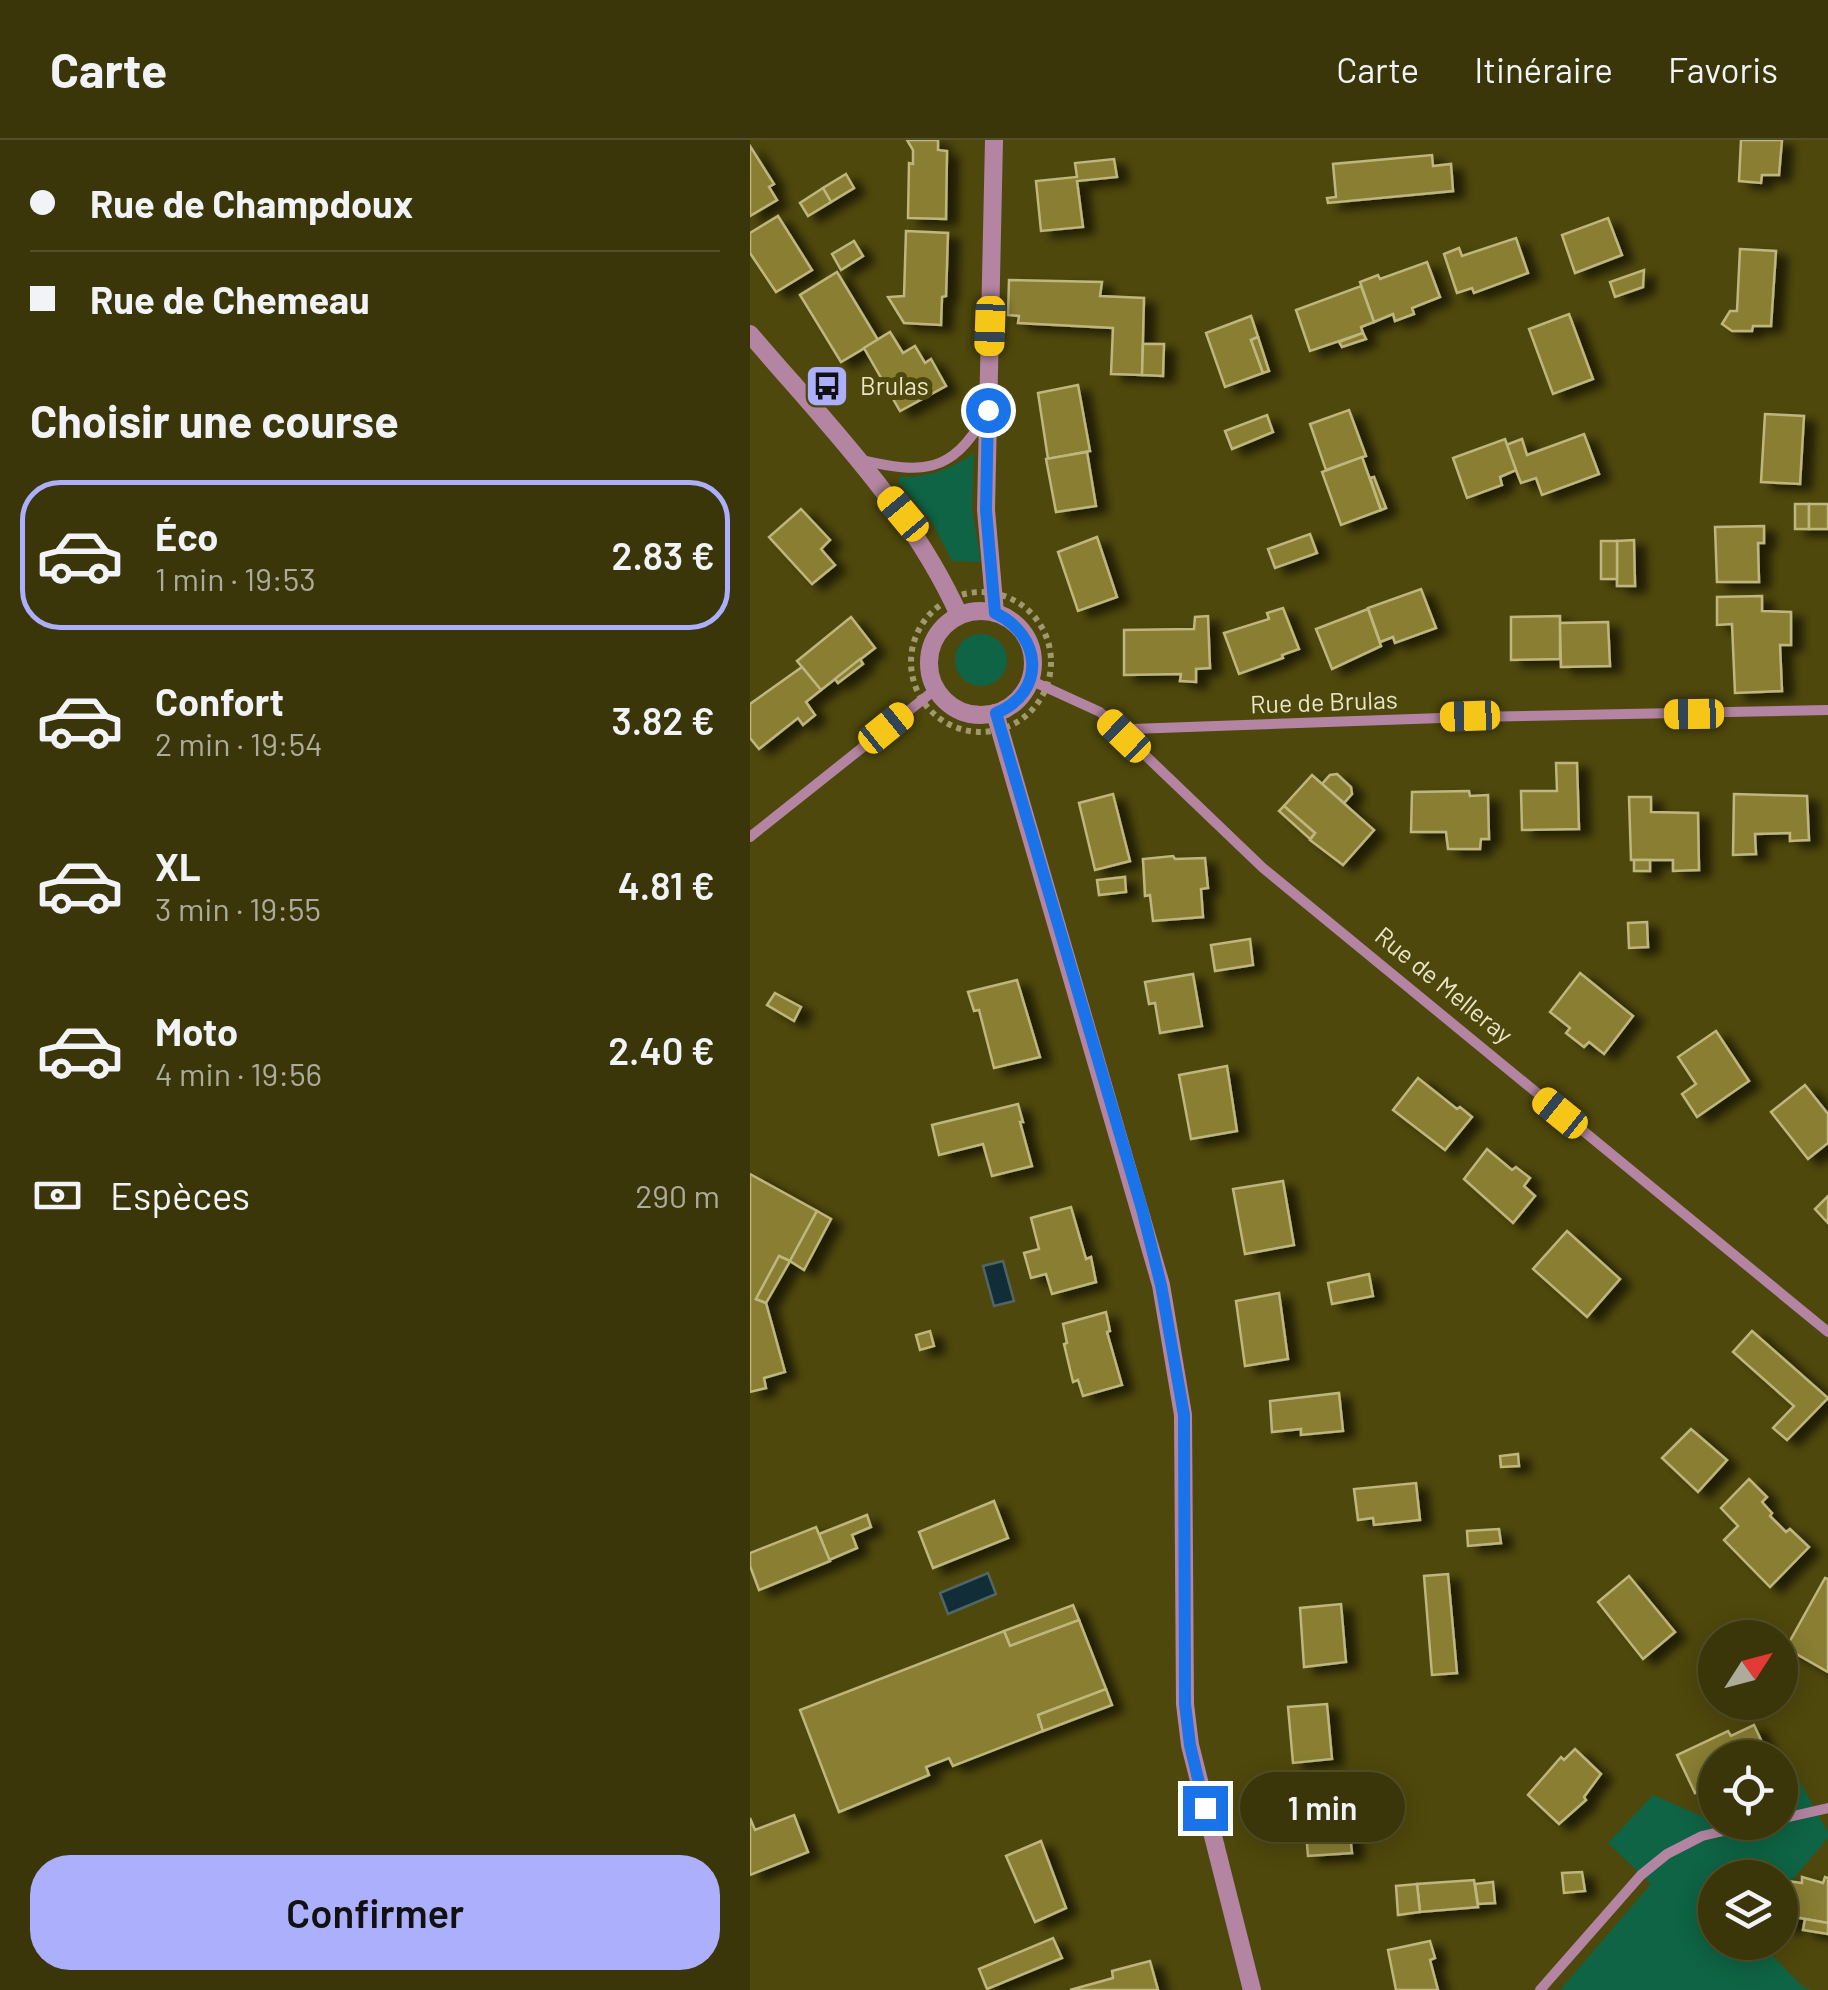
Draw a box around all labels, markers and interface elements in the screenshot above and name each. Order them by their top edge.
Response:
text: Carte [50,40,167,98]
text: Carte [1336,48,1419,90]
text: Itinéraire [1474,48,1613,90]
text: Favoris [1668,48,1778,90]
text: Rue de Champdoux [90,180,413,226]
text: Rue de Chemeau [90,276,370,322]
car [974,295,1006,357]
bus stop icon: Brulas [804,363,850,409]
place label: Brulas [860,370,929,400]
route start [966,388,1011,433]
text: Choisir une course [30,393,399,447]
car [872,481,934,547]
icon: car [35,510,125,600]
text: Éco [155,513,219,559]
text: 2.83 € [612,532,715,578]
text: 1 min · 19:53 [155,559,316,597]
icon: car [35,675,125,765]
text: Confort [155,678,284,724]
street label: Rue de Brulas [1250,683,1398,719]
text: 3.82 € [612,697,715,743]
car [853,697,919,759]
car [1664,698,1724,730]
car [1439,700,1501,732]
car [1092,704,1156,768]
text: 2 min · 19:54 [155,724,323,762]
icon: car [35,840,125,930]
text: XL [155,843,201,889]
text: 4.81 € [618,862,715,908]
text: 3 min · 19:55 [155,889,321,927]
street label: Rue de Melleray [1370,920,1519,1049]
icon: car [35,1005,125,1095]
text: Moto [155,1008,238,1054]
text: 2.40 € [608,1027,715,1073]
text: 4 min · 19:56 [155,1054,322,1092]
car [1527,1082,1593,1144]
icon: cash [30,1168,85,1223]
text: Espèces [110,1172,250,1218]
text: 290 m [635,1176,720,1214]
north arrow [1698,1620,1798,1720]
map controls [1698,1620,1798,1960]
button: locate [1698,1740,1798,1840]
callout: 1 min [1240,1773,1405,1843]
route end [1183,1786,1228,1831]
text: 1 min [1288,1788,1357,1826]
button: Confirmer [30,1855,720,1970]
button: layers [1698,1860,1798,1960]

